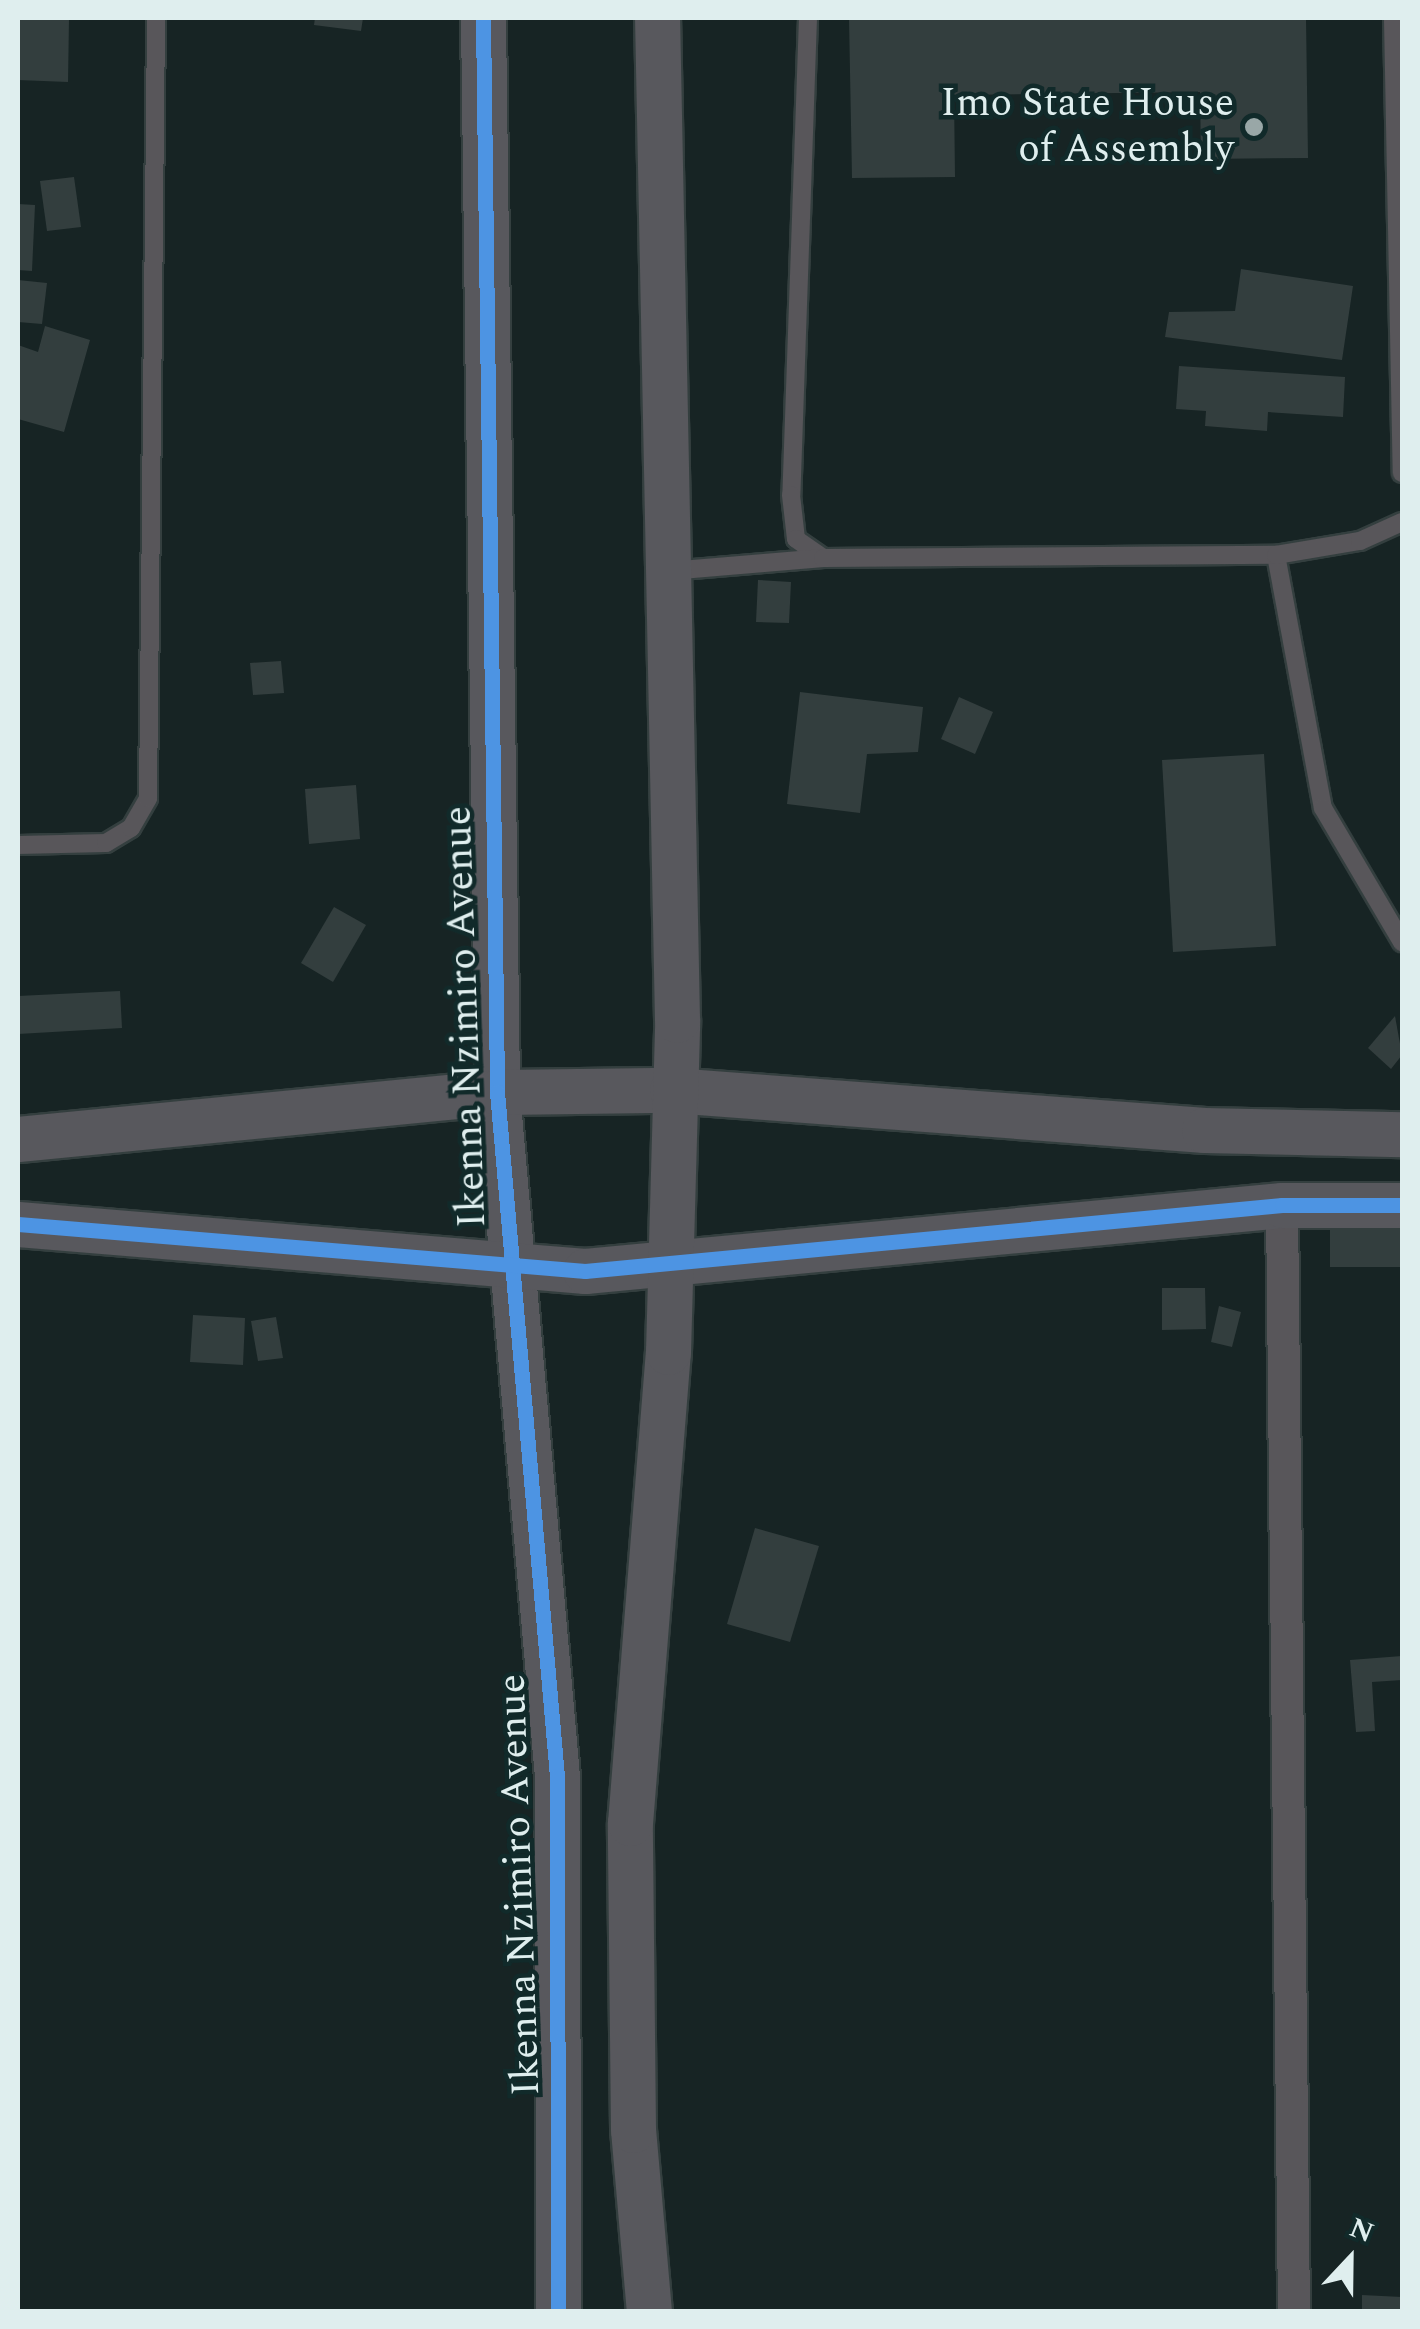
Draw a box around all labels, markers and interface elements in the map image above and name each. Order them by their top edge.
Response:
place label: Imo State House of Assembly [940,80,1234,174]
marker: Imo State House of Assembly [1243,116,1265,138]
street label: Ikenna Nzimiro Avenue [435,805,497,1229]
street label: Ikenna Nzimiro Avenue [489,1673,551,2097]
text: N [1343,2207,1380,2255]
north arrow [1300,2209,1400,2309]

